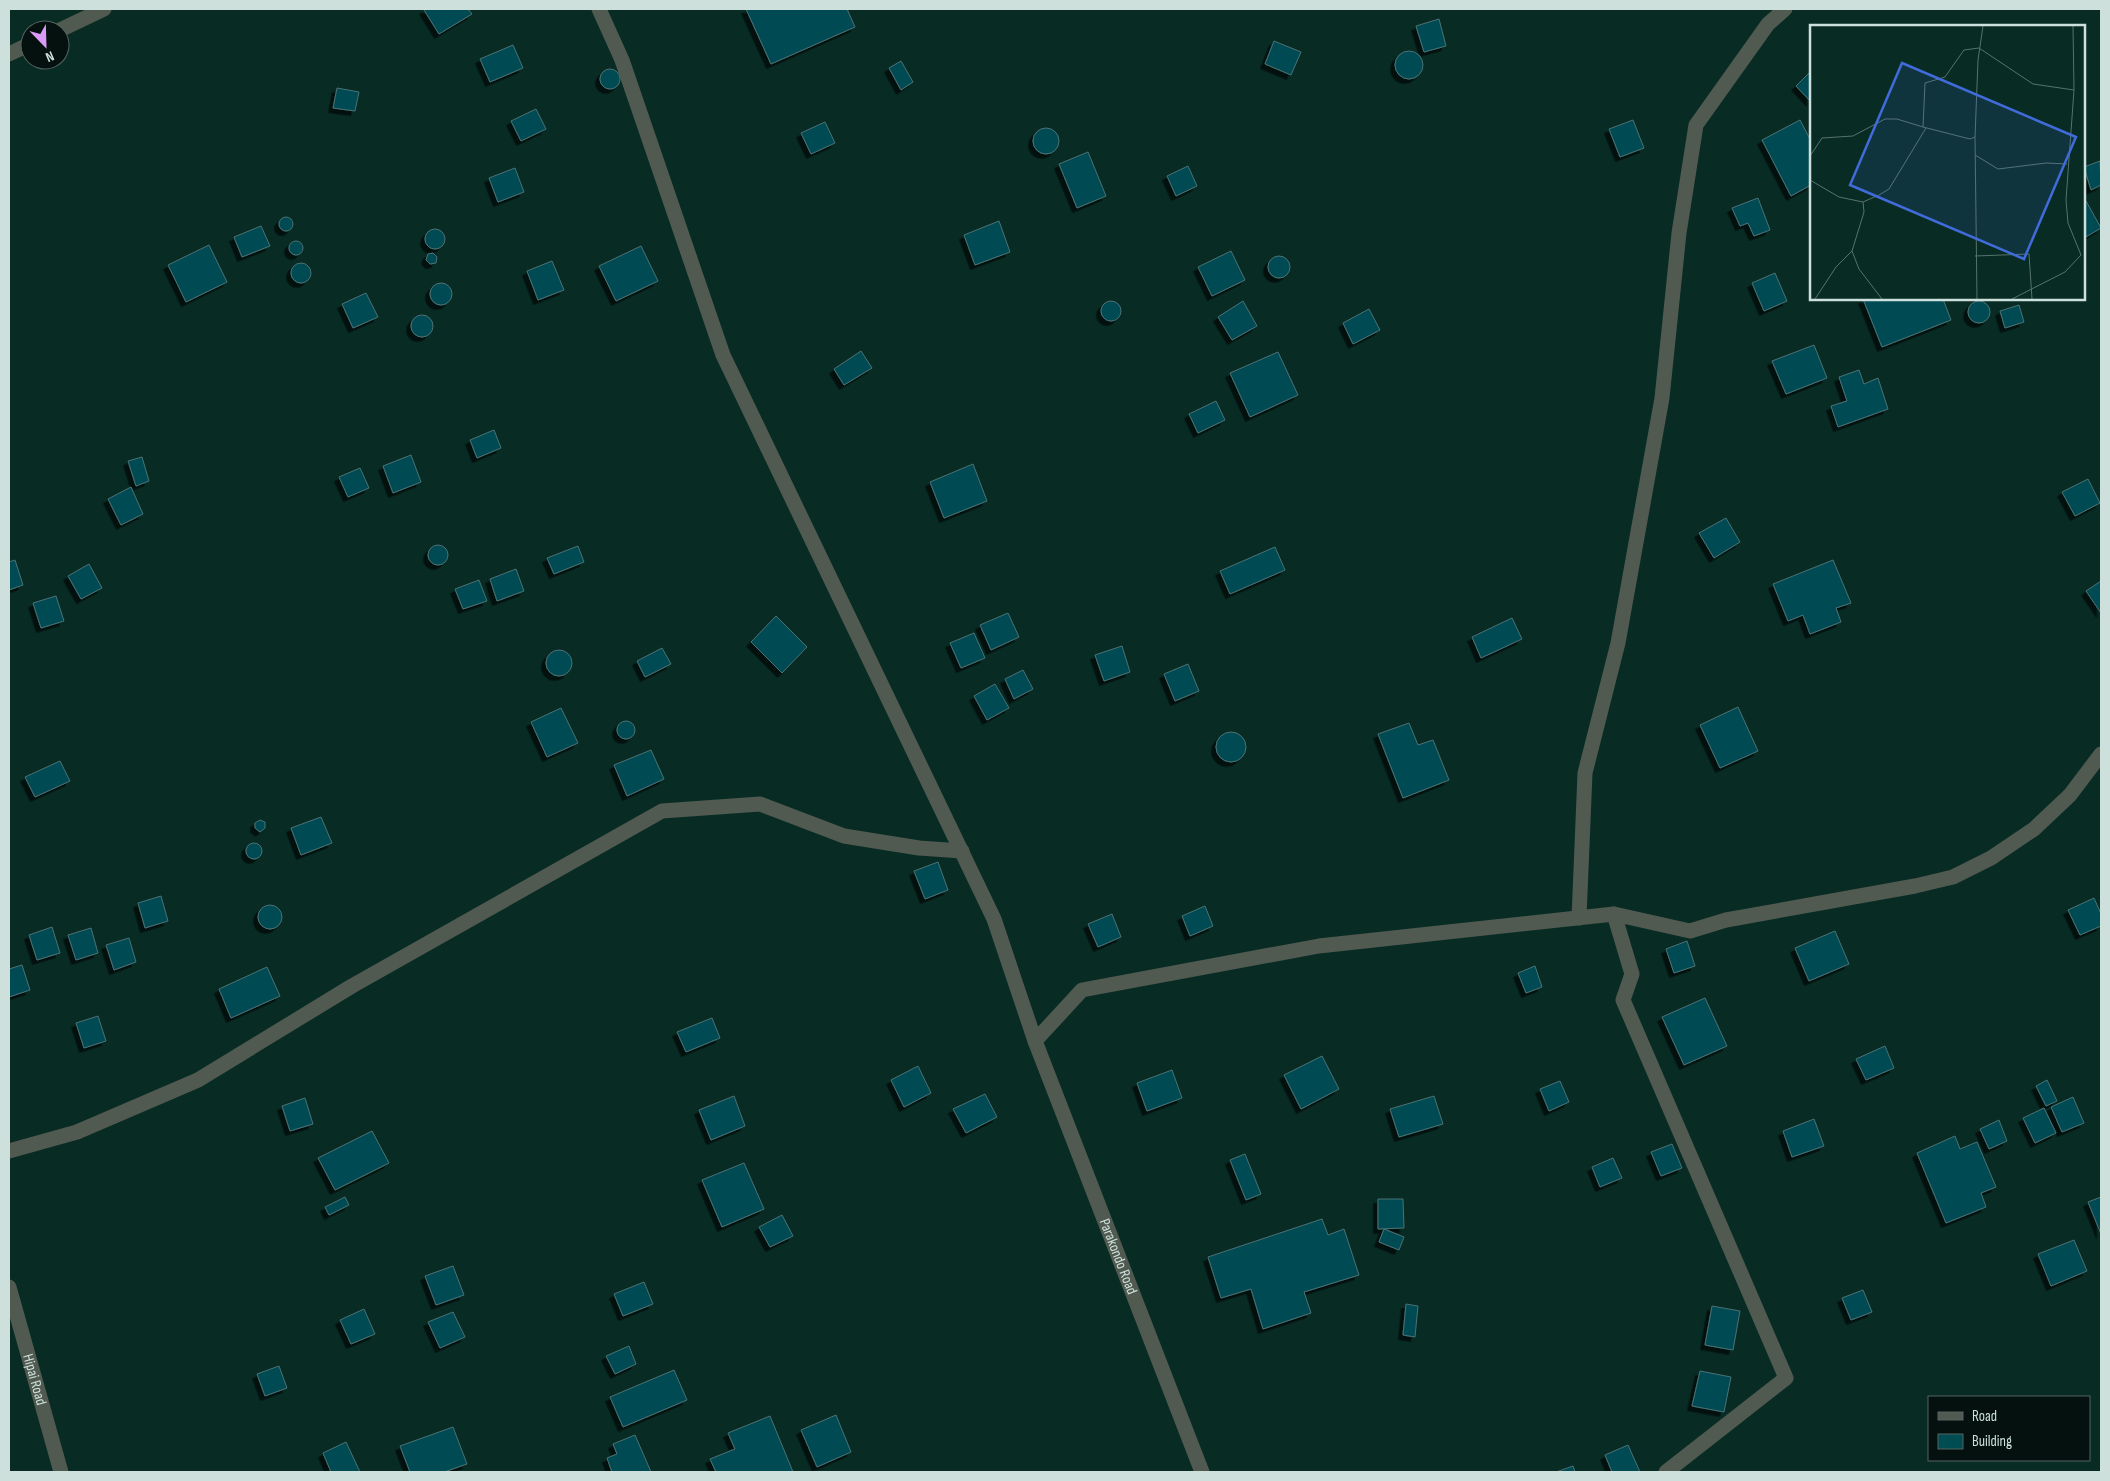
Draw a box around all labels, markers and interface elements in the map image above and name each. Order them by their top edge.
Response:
north arrow [20,20,70,70]
inset map [1810,25,2085,300]
text: N [43,47,57,66]
street label: Parakondo Road [1095,1216,1141,1297]
street label: Hipai Road [18,1352,51,1407]
legend [1928,1396,2090,1461]
text: Road [1972,1407,1997,1426]
text: Building [1972,1432,2012,1451]

